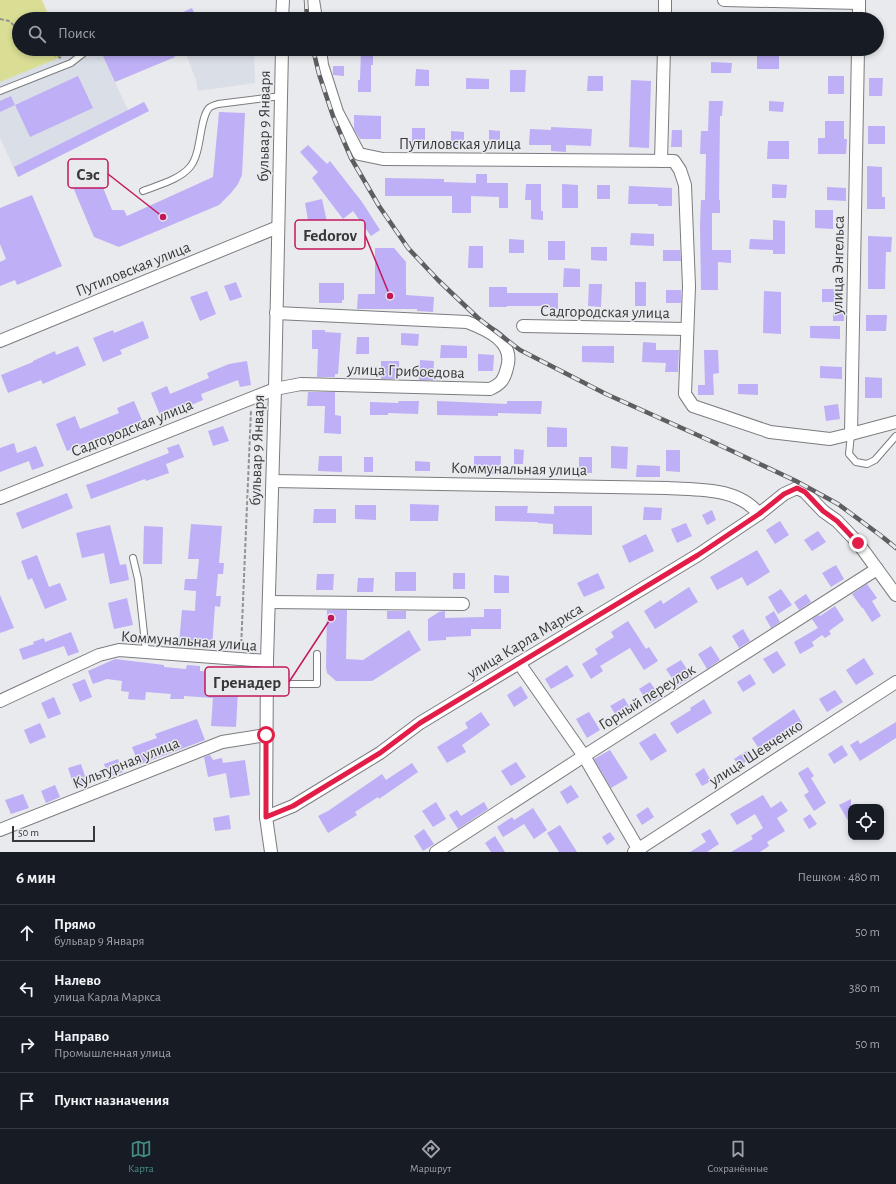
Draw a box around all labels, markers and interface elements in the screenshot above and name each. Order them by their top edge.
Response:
search box [12,12,884,56]
icon: search [26,23,48,45]
text: Поиск [58,26,96,41]
street label: бульвар 9 Января [255,70,274,182]
street label: Путиловская улица [399,136,521,153]
callout: Сэс [68,159,108,188]
text: Сэс [76,166,100,183]
street label: улица Энгельса [829,216,848,316]
callout: Fedorov [295,220,365,249]
text: Fedorov [303,227,358,244]
street label: Путиловская улица [73,239,193,300]
street label: Садгородская улица [540,303,670,322]
street label: улица Грибоедова [346,361,465,382]
street label: бульвар 9 Января [247,394,268,506]
street label: Садгородская улица [69,396,195,461]
street label: Коммунальная улица [451,460,587,479]
route end [849,534,867,552]
street label: улица Карла Маркса [464,600,586,683]
street label: Коммунальная улица [120,628,258,655]
street label: Горный переулок [596,661,699,734]
callout: Гренадер [205,667,289,696]
text: Гренадер [213,674,281,691]
street label: улица Шевченко [705,717,806,791]
route start [257,726,275,744]
street label: Культурная улица [70,734,182,793]
map controls [848,804,884,840]
button: locate [848,804,884,840]
scale bar [12,824,95,843]
text: 50 m [18,827,39,838]
text: 6 мин [16,869,56,886]
text: Пешком · 480 m [798,871,880,884]
text: Прямо [54,917,96,932]
icon: ahead [16,922,38,944]
text: 50 m [855,926,880,939]
text: бульвар 9 Января [54,935,144,948]
text: Налево [54,973,101,988]
icon: left [16,978,38,1000]
text: 380 m [849,982,880,995]
text: улица Карла Маркса [54,991,161,1004]
text: Направо [54,1029,109,1044]
icon: right [16,1034,38,1056]
text: 50 m [855,1038,880,1051]
text: Промышленная улица [54,1047,171,1060]
icon: arrive [16,1090,38,1112]
text: Пункт назначения [54,1093,169,1108]
tab: Карта [128,1138,154,1175]
tab: Маршрут [410,1138,451,1175]
tab: Сохранённые [707,1138,768,1175]

